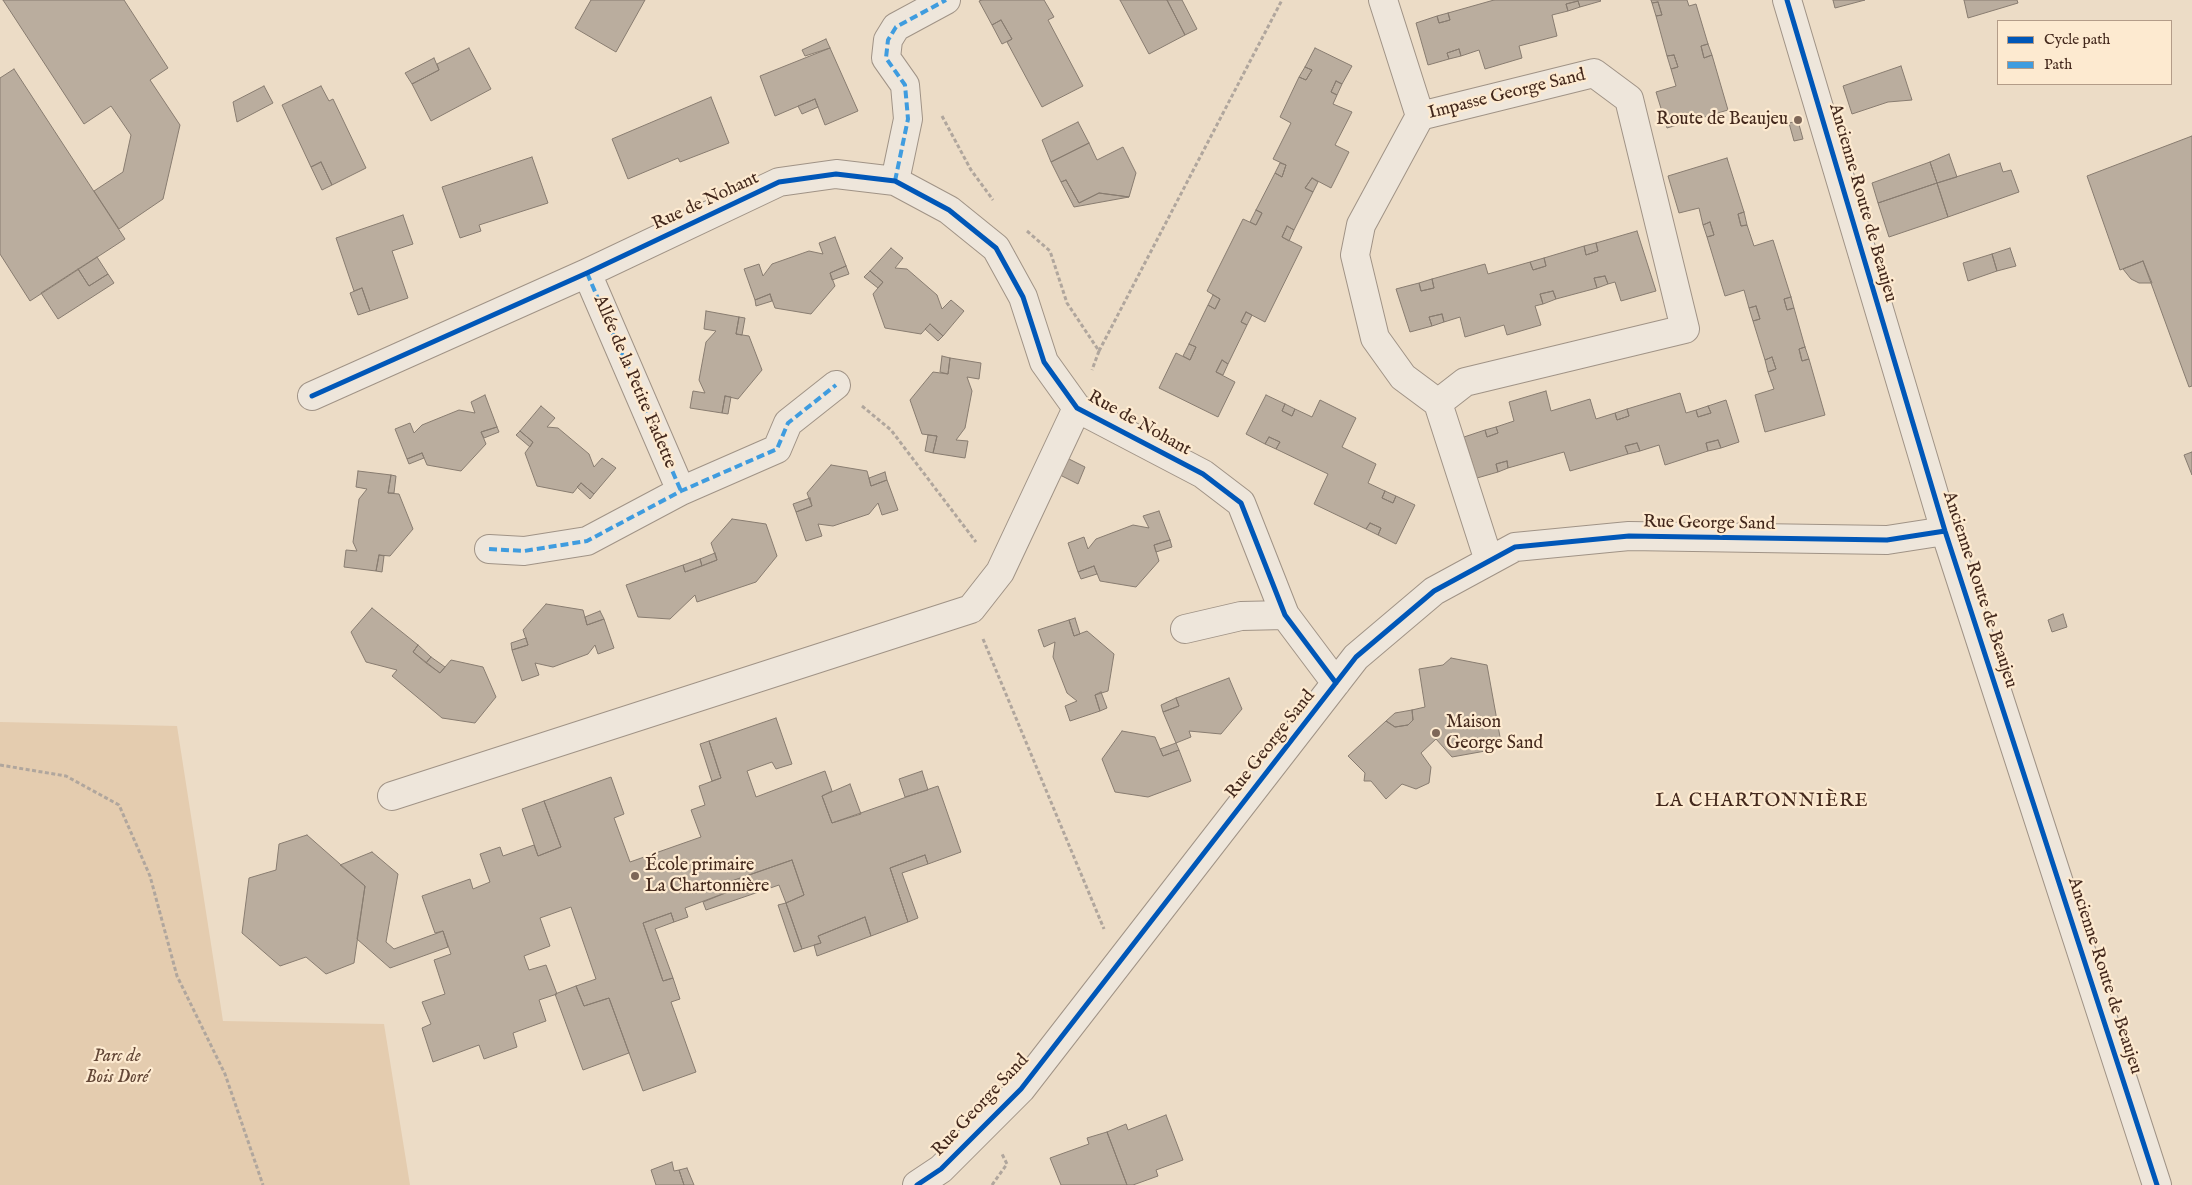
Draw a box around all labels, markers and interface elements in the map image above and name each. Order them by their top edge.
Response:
legend [1997,20,2172,85]
text: Cycle path [2044,30,2110,49]
text: Path [2044,55,2072,74]
street label: Impasse George Sand [1426,65,1588,125]
street label: Ancienne Route de Beaujeu [1823,101,1901,305]
place label: Route de Beaujeu [1656,109,1788,131]
marker: Route de Beaujeu [1792,114,1804,126]
street label: Rue de Nohant [649,168,763,236]
street label: Allée de la Petite Fadette [588,292,680,472]
street label: Rue de Nohant [1084,387,1194,461]
street label: Ancienne Route de Beaujeu [1937,489,2021,691]
street label: Rue George Sand [1643,512,1775,536]
street label: Rue George Sand [1222,686,1320,804]
place label: Maison George Sand [1446,712,1543,754]
marker: Maison George Sand [1430,727,1442,739]
district label: LA CHARTONNIÈRE [1653,791,1871,813]
place label: École primaire La Chartonnière [645,855,769,898]
marker: École primaire La Chartonnière [629,870,641,882]
street label: Ancienne Route de Beaujeu [2062,875,2146,1077]
park label: Parc de Bois Doré [85,1046,149,1088]
street label: Rue George Sand [928,1050,1034,1162]

